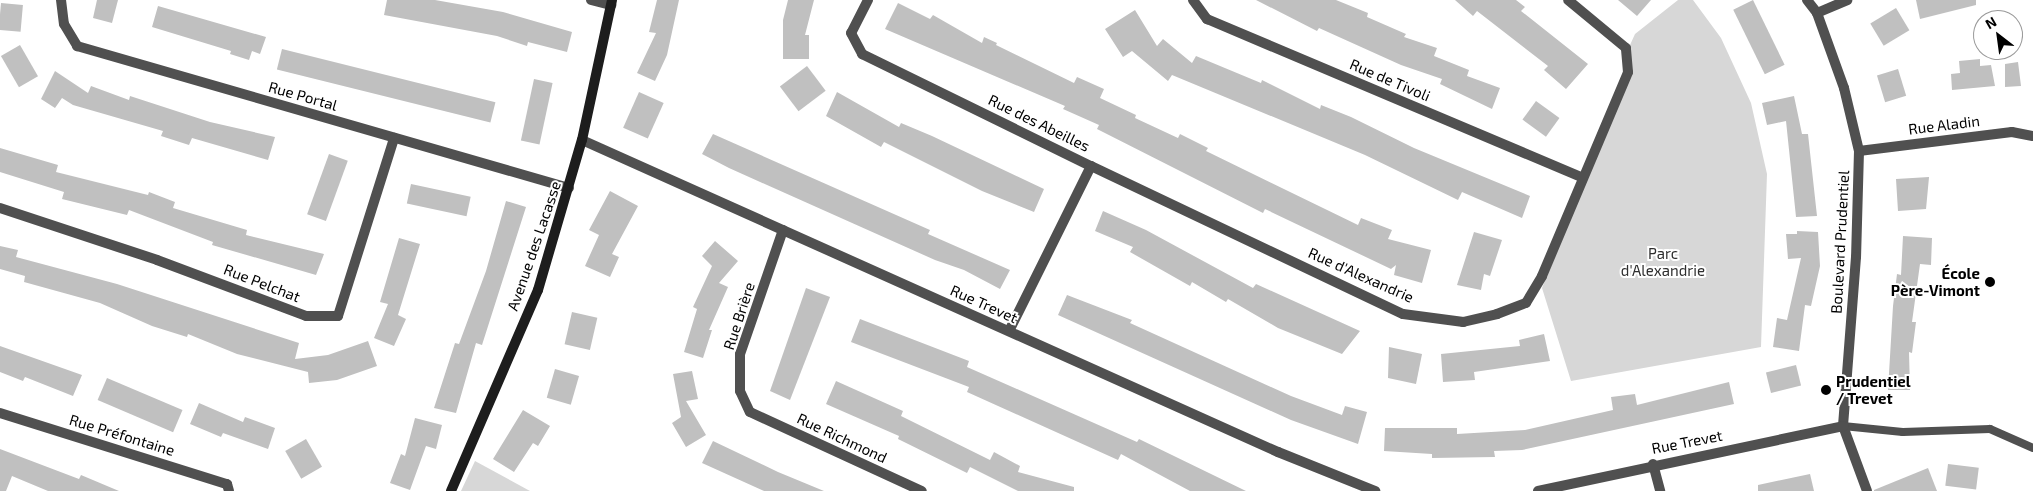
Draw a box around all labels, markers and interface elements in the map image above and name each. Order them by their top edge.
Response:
north arrow [1973,10,2023,60]
text: N [1982,13,1999,32]
street label: Rue de Tivoli [1347,55,1433,105]
street label: Rue Portal [266,78,340,114]
street label: Rue des Abeilles [985,91,1093,155]
street label: Rue Aladin [1907,112,1981,138]
street label: Boulevard Prudentiel [1827,170,1853,314]
street label: Avenue des Lacasse [503,179,565,313]
street label: Rue d'Alexandrie [1306,244,1416,306]
park label: Parc d'Alexandrie [1621,244,1705,279]
street label: Rue Pelchat [221,260,303,306]
place label: École Père-Vimont [1891,264,1980,299]
marker: École Père-Vimont [1984,276,1996,288]
street label: Rue Brière [720,280,758,352]
street label: Rue Trevet [947,281,1021,327]
place label: Prudentiel / Trevet [1836,372,1911,407]
marker: Prudentiel / Trevet [1820,384,1832,396]
street label: Rue Richmond [794,409,890,467]
street label: Rue Préfontaine [67,410,177,460]
street label: Rue Trevet [1650,426,1724,458]

